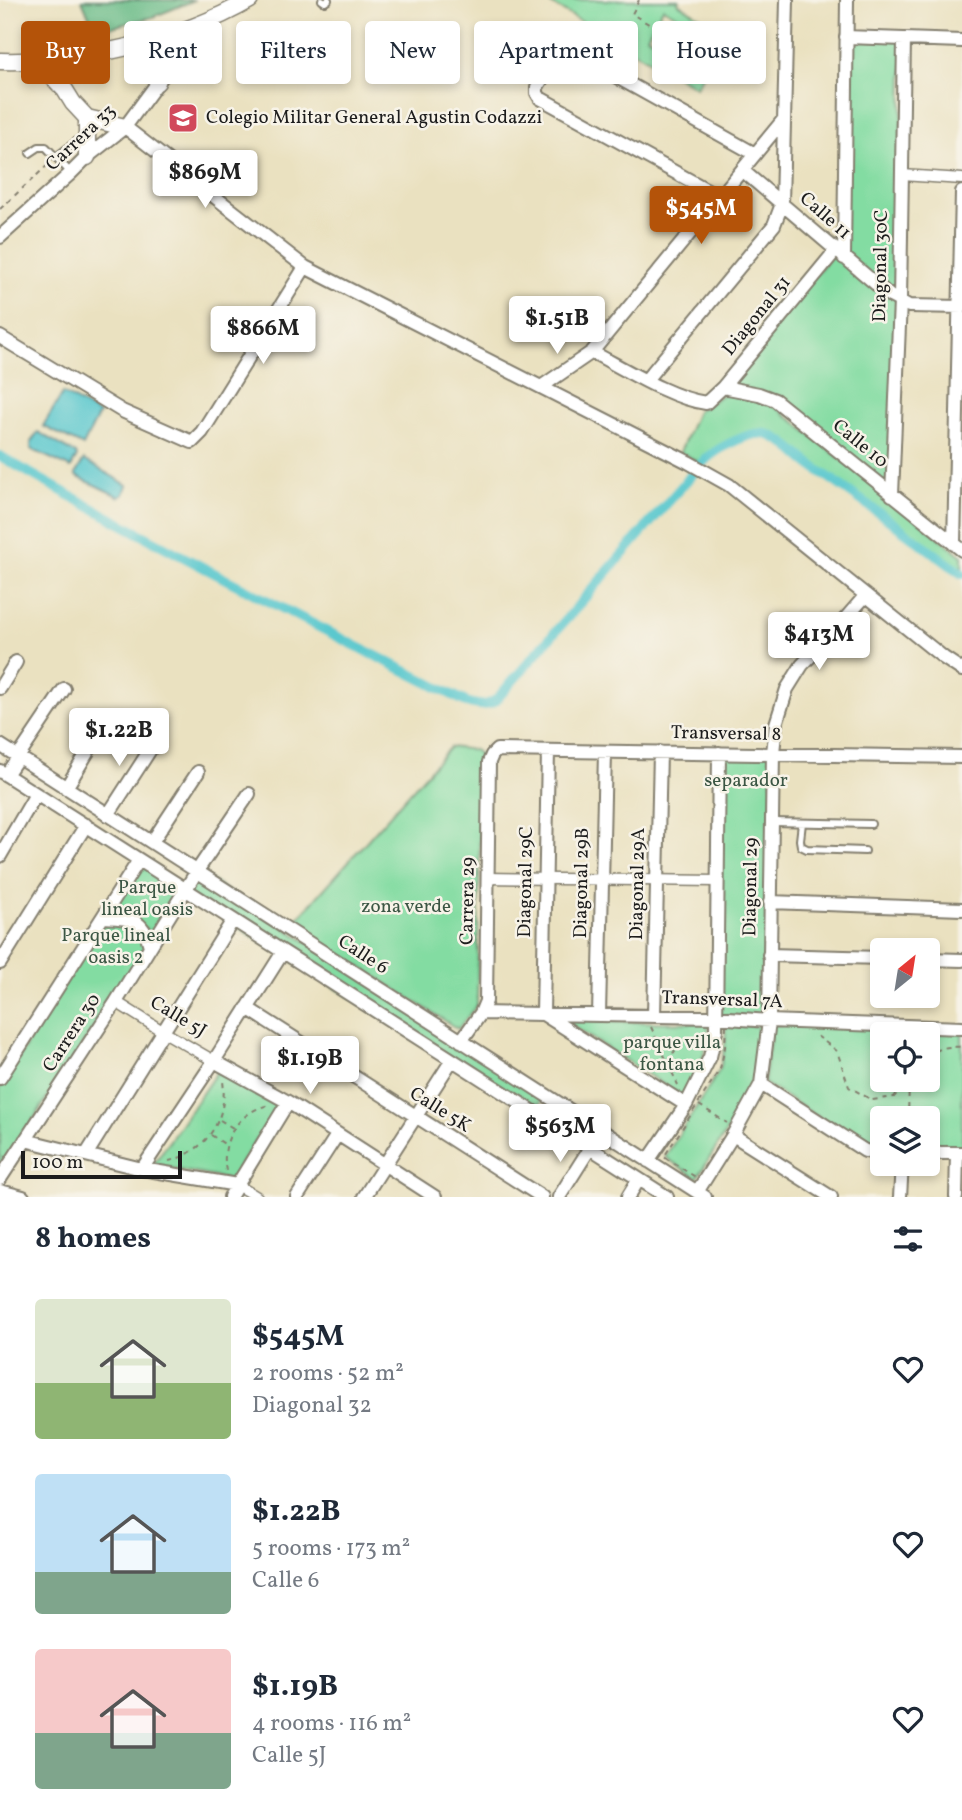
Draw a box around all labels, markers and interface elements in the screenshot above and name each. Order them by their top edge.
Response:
chip: Buy [21,21,110,84]
chip: Rent [124,21,222,84]
chip: Filters [236,21,351,84]
chip: New [365,21,460,84]
chip: Apartment [474,21,638,84]
chip: House [652,21,766,84]
street label: Carrera 33 [40,99,122,177]
school or university icon: Colegio Militar General Agustin Codazzi [166,101,200,135]
place label: Colegio Militar General Agustin Codazzi [206,105,542,131]
pin: $869M [156,150,254,210]
text: $869M [169,157,241,189]
street label: Calle 11 [794,186,856,246]
pin: $545M [652,187,750,246]
text: $545M [666,193,736,225]
street label: Diagonal 30C [867,210,895,322]
street label: Diagonal 31 [717,270,797,362]
pin: $1.51B [500,296,614,356]
text: $1.51B [525,303,589,335]
pin: $866M [214,306,312,366]
text: $866M [227,313,299,345]
street label: Calle 10 [827,413,893,475]
pin: $413M [770,612,868,672]
text: $413M [784,619,854,651]
pin: $1.22B [62,708,176,768]
text: $1.22B [85,715,153,747]
street label: Transversal 8 [671,720,781,748]
park label: separador [704,768,788,794]
street label: Diagonal 29C [512,826,540,938]
street label: Diagonal 29B [568,827,596,939]
street label: Diagonal 29A [624,828,652,940]
street label: Diagonal 29 [737,837,765,937]
street label: Carrera 29 [454,857,482,945]
park label: Parque lineal oasis [101,875,193,923]
park label: zona verde [361,894,451,920]
park label: Parque lineal oasis 2 [61,923,171,971]
street label: Calle 6 [333,929,393,981]
north arrow [870,938,940,1008]
map controls [870,938,940,1176]
street label: Transversal 7A [661,985,783,1015]
street label: Carrera 30 [37,989,107,1077]
street label: Calle 5J [145,990,211,1044]
button: locate [870,1022,940,1092]
park label: parque villa fontana [623,1030,721,1078]
pin: $1.19B [253,1036,367,1096]
text: $1.19B [277,1043,343,1075]
street label: Calle 5K [404,1081,476,1139]
pin: $563M [511,1104,609,1164]
button: layers [870,1106,940,1176]
text: $563M [525,1111,595,1143]
scale bar [21,1148,182,1180]
text: 100 m [32,1150,83,1176]
text: 8 homes [35,1218,151,1260]
icon: filters [889,1220,927,1258]
text: $545M [252,1316,344,1358]
icon: home [91,1327,175,1411]
icon: heart [889,1350,927,1388]
text: 2 rooms · 52 m² [252,1358,404,1390]
text: Diagonal 32 [252,1390,372,1422]
text: $1.22B [252,1491,341,1533]
icon: home [91,1502,175,1586]
icon: heart [889,1525,927,1563]
text: 5 rooms · 173 m² [252,1533,410,1565]
text: Calle 6 [252,1565,319,1597]
text: $1.19B [252,1666,338,1708]
icon: home [91,1677,175,1761]
icon: heart [889,1700,927,1738]
text: 4 rooms · 116 m² [252,1708,411,1740]
text: Calle 5J [252,1740,326,1772]

